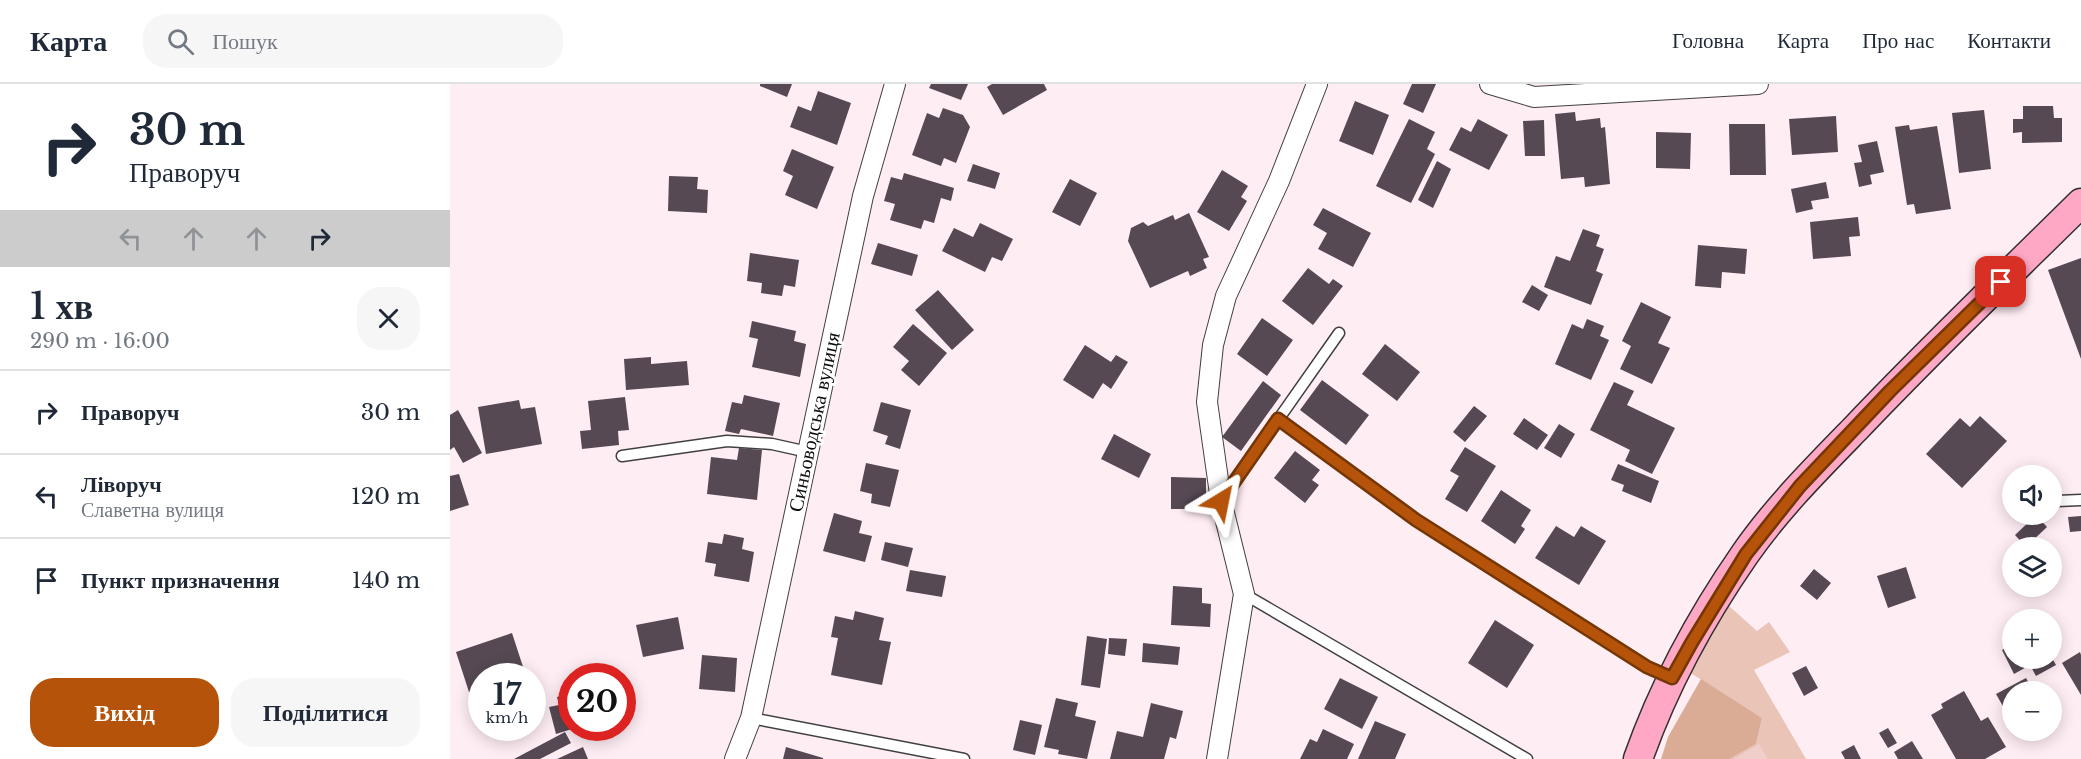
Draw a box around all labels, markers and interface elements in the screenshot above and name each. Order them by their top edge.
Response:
search box [143,14,563,68]
text: Карта [30,24,107,59]
icon: search [164,25,197,58]
text: Пошук [212,28,278,55]
text: Головна [1672,28,1744,54]
text: Карта [1777,28,1829,54]
text: Про нас [1862,28,1934,54]
text: Контакти [1967,28,2051,54]
text: 30 m [129,104,245,156]
icon: right [30,108,108,186]
text: Праворуч [129,156,240,189]
icon: left [114,222,147,255]
icon: ahead [177,222,210,255]
icon: ahead [240,222,273,255]
icon: right [303,222,336,255]
pin [1975,256,2026,307]
icon: arrive [1984,265,2017,298]
text: 1 хв [30,284,93,329]
button: close [357,287,420,350]
text: 290 m · 16:00 [30,329,170,353]
street label: Синьоводська вулиця [783,330,845,514]
icon: right [30,396,63,429]
text: Праворуч [81,399,179,426]
text: 30 m [361,399,420,426]
map controls [2002,465,2062,741]
button: sound [2002,465,2062,525]
position arrow [1189,469,1253,533]
text: Ліворуч [81,471,162,498]
icon: left [30,480,63,513]
text: 120 m [351,483,420,510]
text: Славетна вулиця [81,498,224,522]
button: layers [2002,537,2062,597]
icon: arrive [30,564,63,597]
text: Пункт призначення [81,567,280,594]
text: 140 m [352,567,420,594]
button: + [2002,609,2062,669]
speed limit sign: 20 [558,663,636,741]
text: 17 [493,676,521,713]
button: Вихід [30,678,219,747]
button: Поділитися [231,678,420,747]
button: − [2002,681,2062,741]
text: km/h [486,708,528,727]

